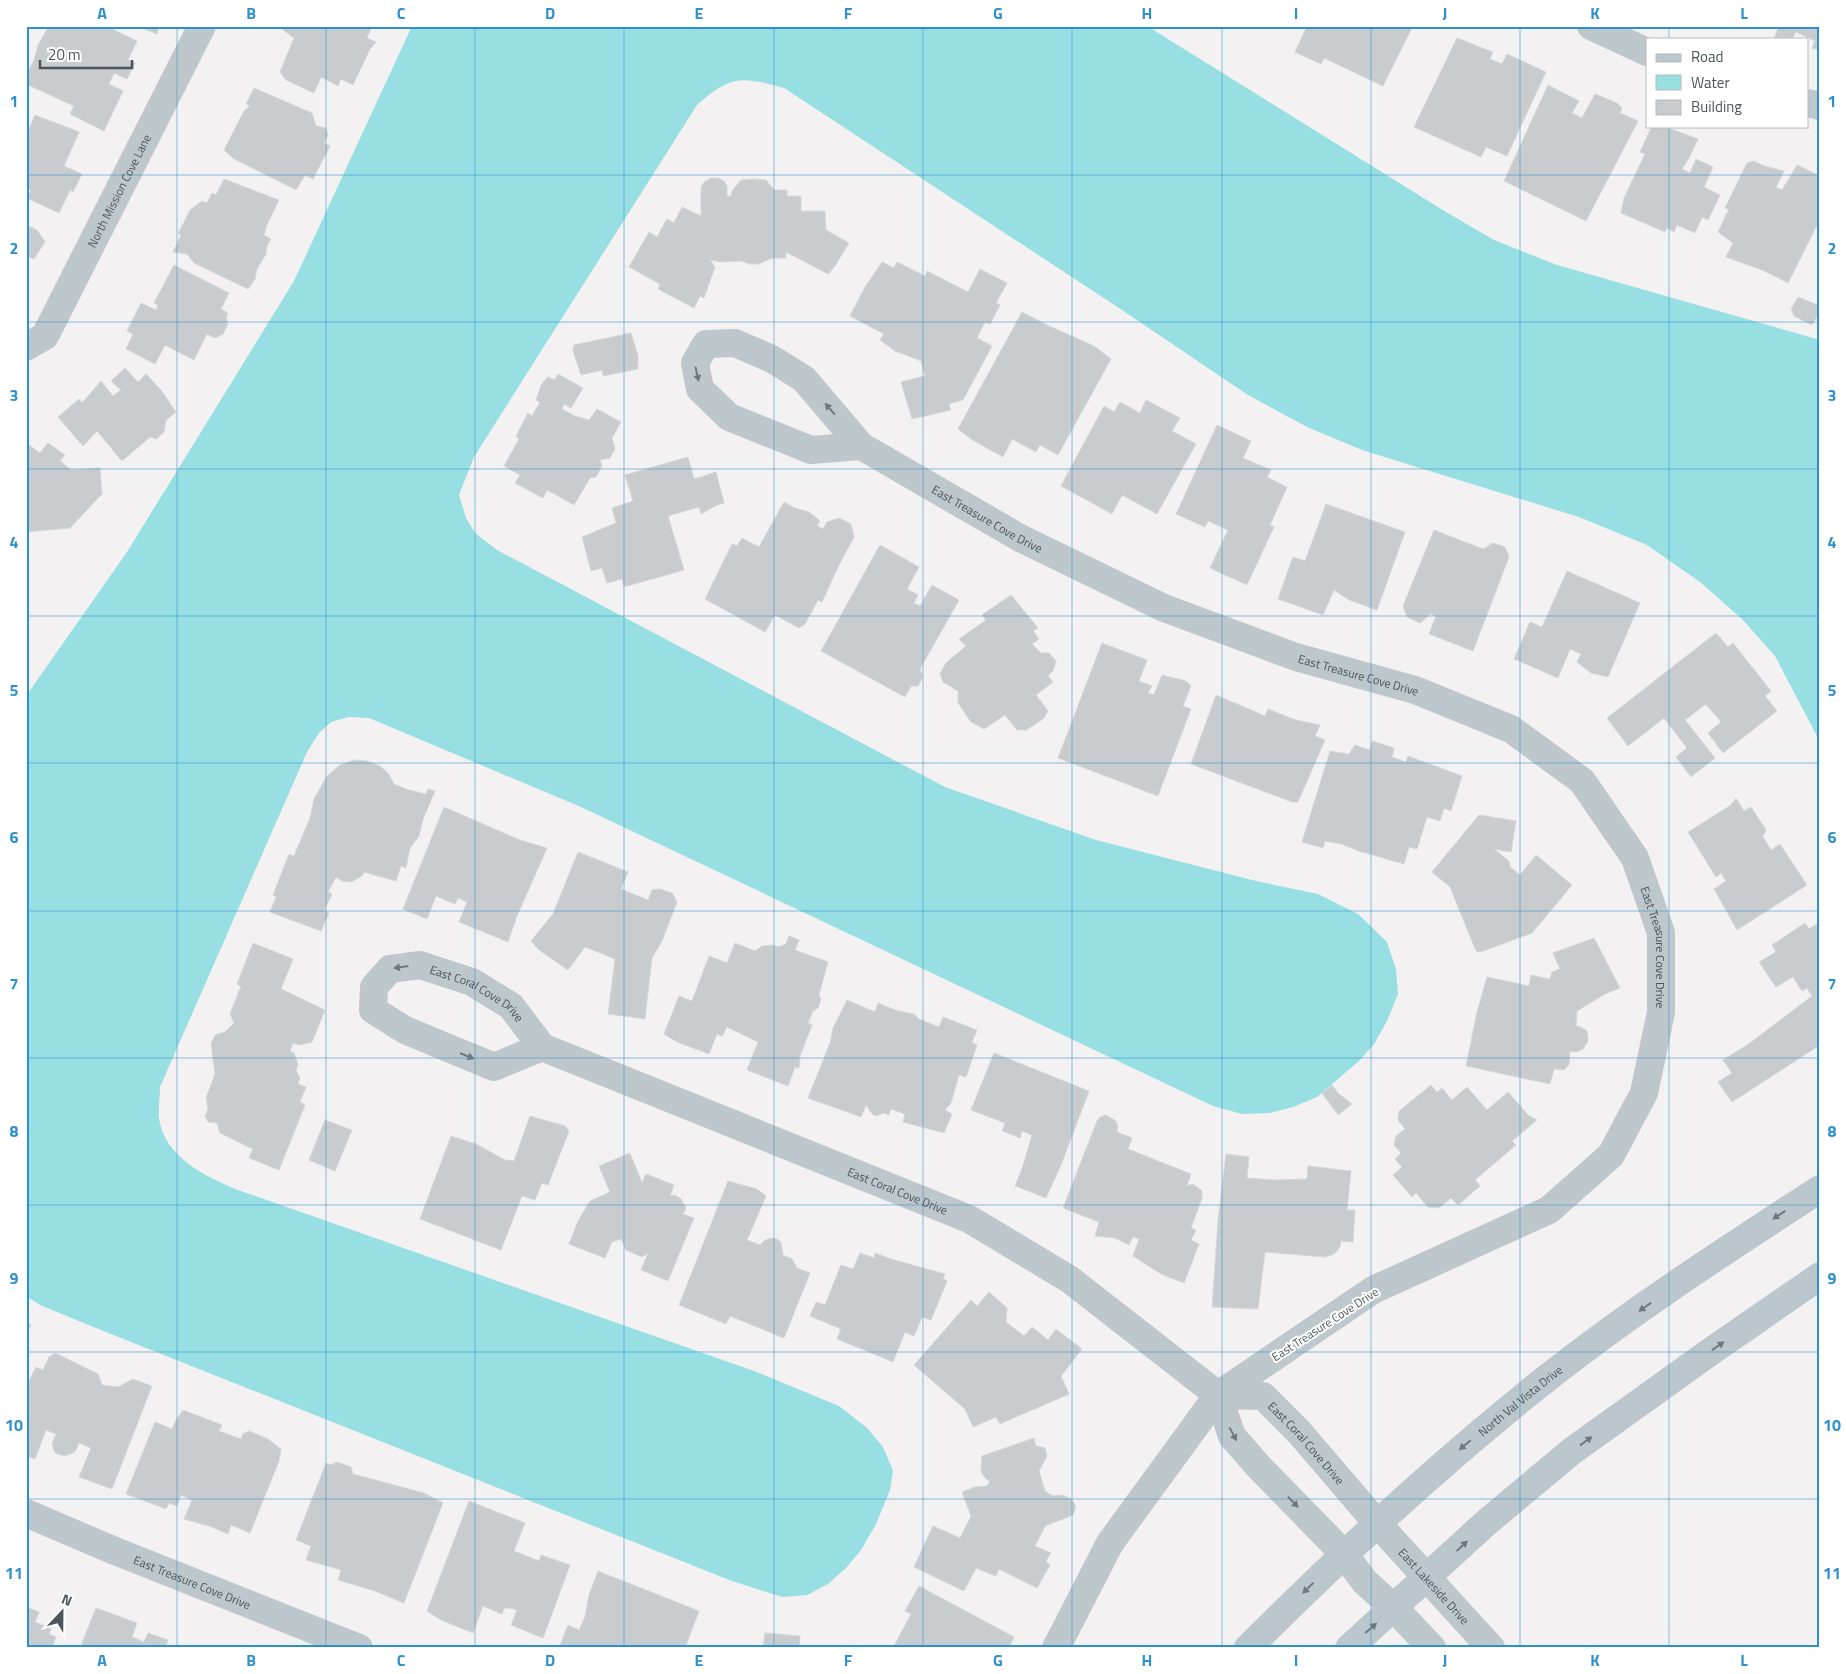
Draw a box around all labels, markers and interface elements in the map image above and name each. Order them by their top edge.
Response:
text: A [97,1,107,25]
text: B [246,1,256,25]
text: C [397,1,406,25]
text: D [545,1,555,25]
text: E [695,1,704,25]
text: F [844,1,853,25]
text: G [993,1,1003,25]
text: H [1142,1,1152,25]
text: I [1294,1,1298,25]
text: J [1443,1,1447,25]
text: K [1590,1,1600,25]
text: L [1740,1,1748,25]
scale bar [40,38,132,70]
legend [1646,38,1808,128]
text: 20 m [48,43,81,66]
text: Road [1691,45,1723,68]
text: Water [1691,71,1730,94]
text: 1 [10,89,18,113]
text: 1 [1828,89,1836,113]
text: Building [1691,95,1742,118]
street label: North Mission Cove Lane [82,130,155,251]
text: 2 [10,236,18,260]
text: 2 [1828,236,1836,260]
one-way arrow [693,367,701,382]
text: 3 [10,383,18,407]
text: 3 [1828,383,1836,407]
one-way arrow [824,403,836,415]
street label: East Treasure Cove Drive [928,480,1046,557]
text: 4 [10,530,19,554]
text: 4 [1828,530,1837,554]
street label: East Treasure Cove Drive [1296,649,1422,700]
text: 5 [10,678,19,702]
text: 5 [1828,678,1837,702]
text: 6 [10,825,19,849]
text: 6 [1828,825,1837,849]
street label: East Treasure Cove Drive [1636,883,1671,1008]
street label: East Coral Cove Drive [428,959,529,1026]
one-way arrow [392,964,408,972]
text: 7 [10,972,18,996]
text: 7 [1828,972,1836,996]
one-way arrow [460,1052,474,1060]
text: 8 [10,1119,19,1143]
text: 8 [1828,1119,1837,1143]
street label: East Coral Cove Drive [845,1162,951,1219]
one-way arrow [1772,1211,1786,1220]
text: 9 [10,1266,19,1290]
text: 9 [1828,1266,1837,1290]
street label: East Treasure Cove Drive [1268,1282,1382,1366]
one-way arrow [1638,1302,1651,1312]
one-way arrow [1711,1341,1725,1351]
street label: North Val Vista Drive [1473,1360,1566,1441]
street label: East Coral Cove Drive [1264,1397,1349,1489]
text: 10 [5,1413,23,1437]
text: 10 [1823,1413,1841,1437]
one-way arrow [1229,1427,1237,1442]
one-way arrow [1579,1436,1593,1446]
one-way arrow [1459,1440,1472,1451]
one-way arrow [1287,1496,1299,1508]
one-way arrow [1455,1540,1467,1552]
street label: East Lakeside Drive [1394,1543,1474,1628]
street label: East Treasure Cove Drive [131,1550,254,1614]
text: 11 [5,1561,23,1585]
text: 11 [1823,1561,1841,1585]
one-way arrow [1303,1582,1315,1594]
north arrow [38,1586,88,1636]
text: N [59,1588,75,1611]
one-way arrow [1365,1622,1378,1633]
text: A [97,1648,107,1672]
text: B [246,1648,256,1672]
text: C [397,1648,406,1672]
text: D [545,1648,555,1672]
text: E [695,1648,704,1672]
text: F [844,1648,853,1672]
text: G [993,1648,1003,1672]
text: H [1142,1648,1152,1672]
text: I [1294,1648,1298,1672]
text: J [1443,1648,1447,1672]
text: K [1590,1648,1600,1672]
text: L [1740,1648,1748,1672]

